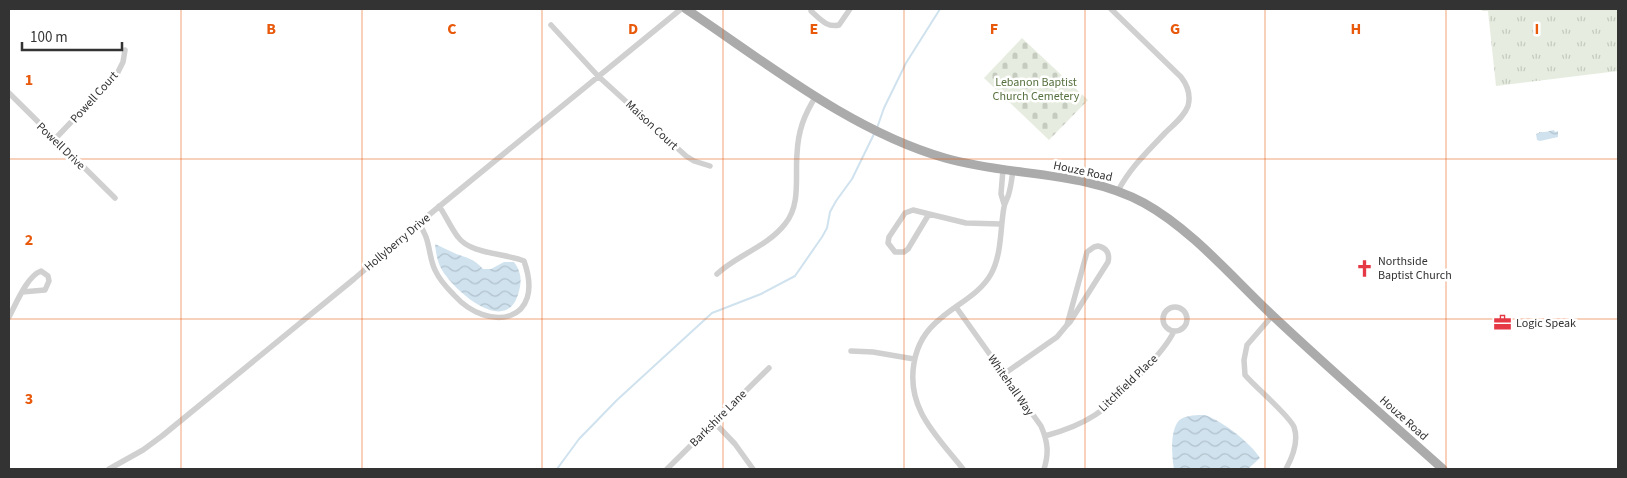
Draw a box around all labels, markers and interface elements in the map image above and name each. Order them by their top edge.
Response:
text: B [266,18,276,40]
text: C [447,18,457,40]
text: D [628,18,638,40]
text: E [810,18,818,40]
text: F [990,18,998,40]
text: G [1170,18,1180,40]
text: H [1351,18,1361,40]
text: I [1535,18,1539,40]
scale bar [22,20,122,52]
text: 100 m [30,27,68,48]
street label: Powell Court [67,68,122,127]
text: 1 [25,69,33,91]
park label: Lebanon Baptist Church Cemetery [993,74,1080,105]
street label: Maison Court [622,97,682,154]
street label: Powell Drive [32,119,89,174]
street label: Houze Road [1052,157,1114,186]
street label: Hollyberry Drive [361,210,434,275]
text: 2 [25,229,33,251]
place label: Northside Baptist Church [1378,253,1452,284]
church icon: Northside Baptist Church [1354,258,1374,278]
office icon: Logic Speak [1492,313,1512,333]
place label: Logic Speak [1516,315,1576,332]
street label: Whitehall Way [983,351,1038,419]
street label: Litchfield Place [1095,351,1162,416]
street label: Barkshire Lane [686,386,751,451]
text: 3 [25,388,33,410]
street label: Houze Road [1376,392,1432,445]

